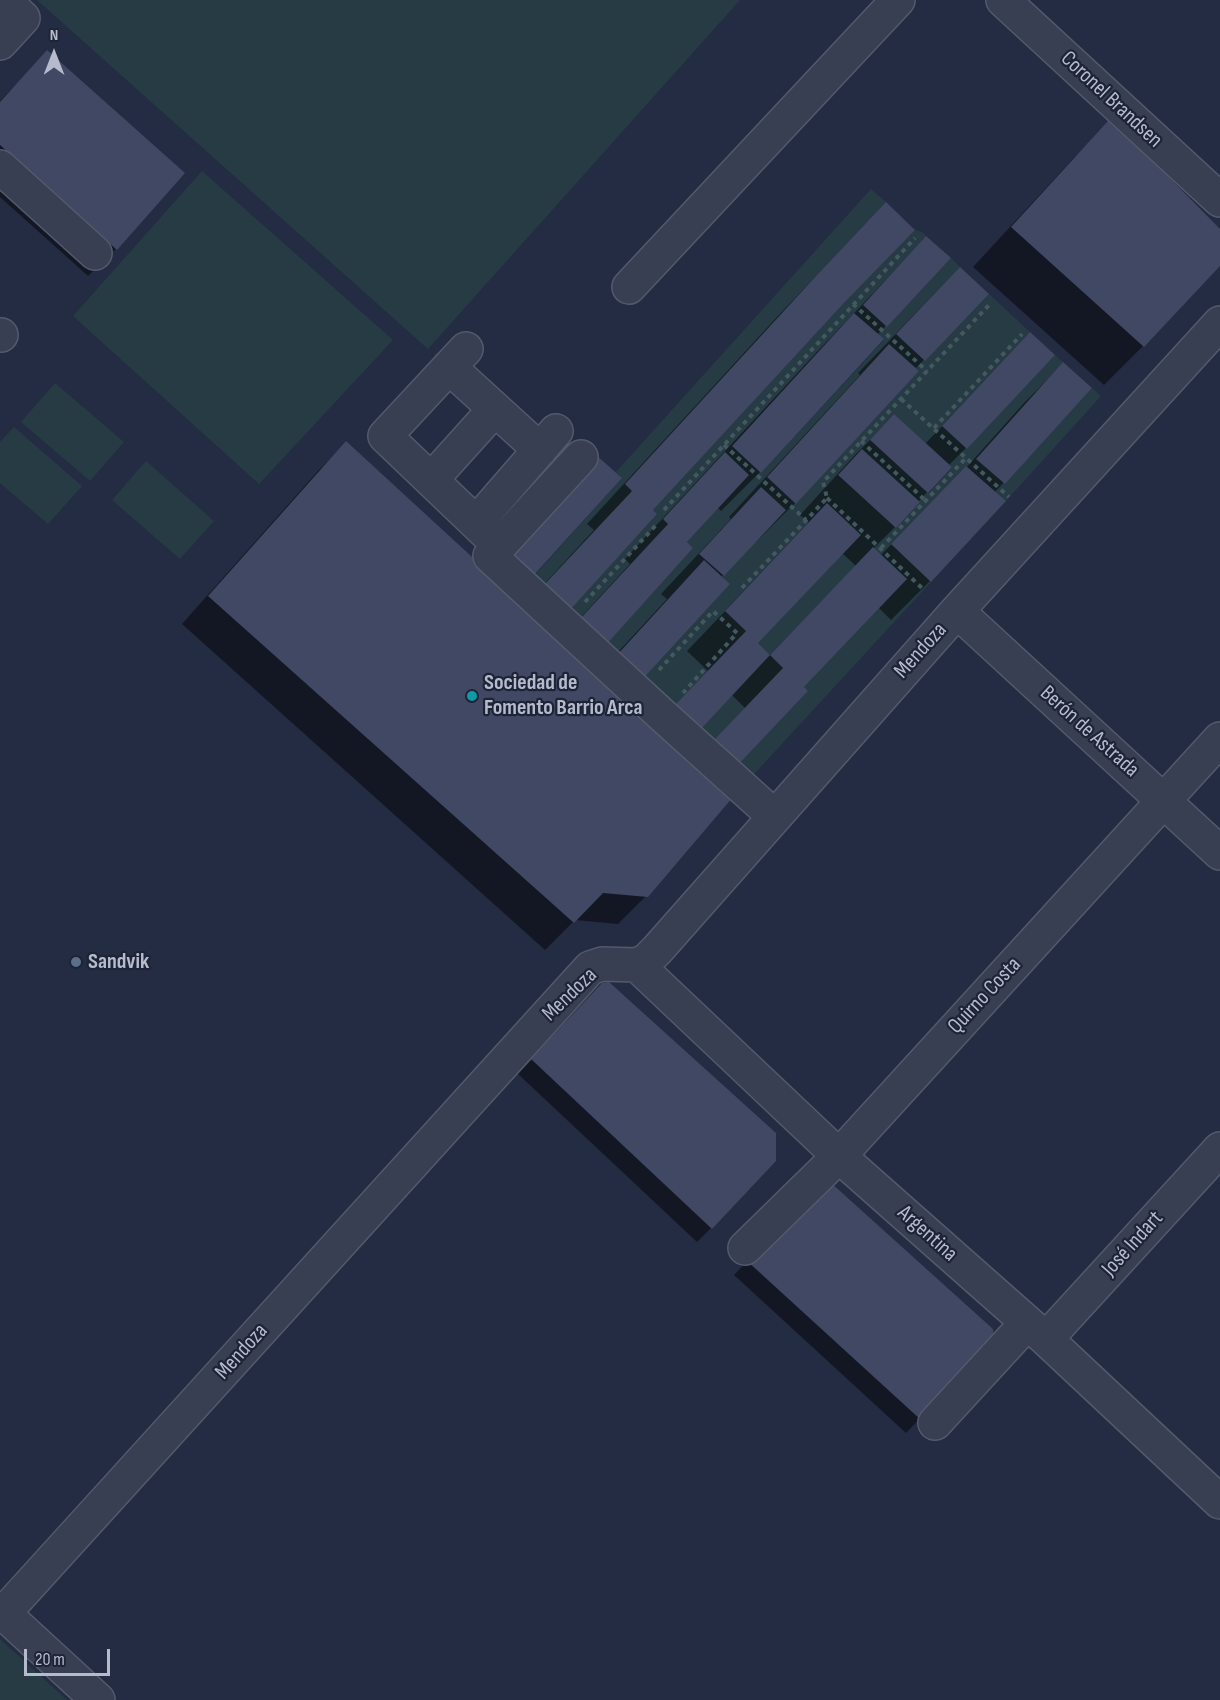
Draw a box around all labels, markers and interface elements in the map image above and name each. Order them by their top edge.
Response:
north arrow [24,24,84,84]
text: N [50,26,58,45]
street label: Coronel Brandsen [1055,46,1167,154]
street label: Mendoza [889,618,953,684]
place label: Sociedad de Fomento Barrio Arca [484,670,642,722]
street label: Berón de Astrada [1034,681,1144,783]
marker: Sociedad de Fomento Barrio Arca [465,689,479,703]
place label: Sandvik [88,949,149,975]
street label: Quirno Costa [943,952,1027,1040]
marker: Sandvik [69,955,83,969]
street label: Mendoza [537,963,603,1027]
street label: Argentina [892,1200,962,1268]
street label: José Indart [1097,1206,1169,1282]
street label: Mendoza [210,1319,274,1385]
scale bar [27,1637,112,1675]
text: 20 m [35,1649,65,1670]

